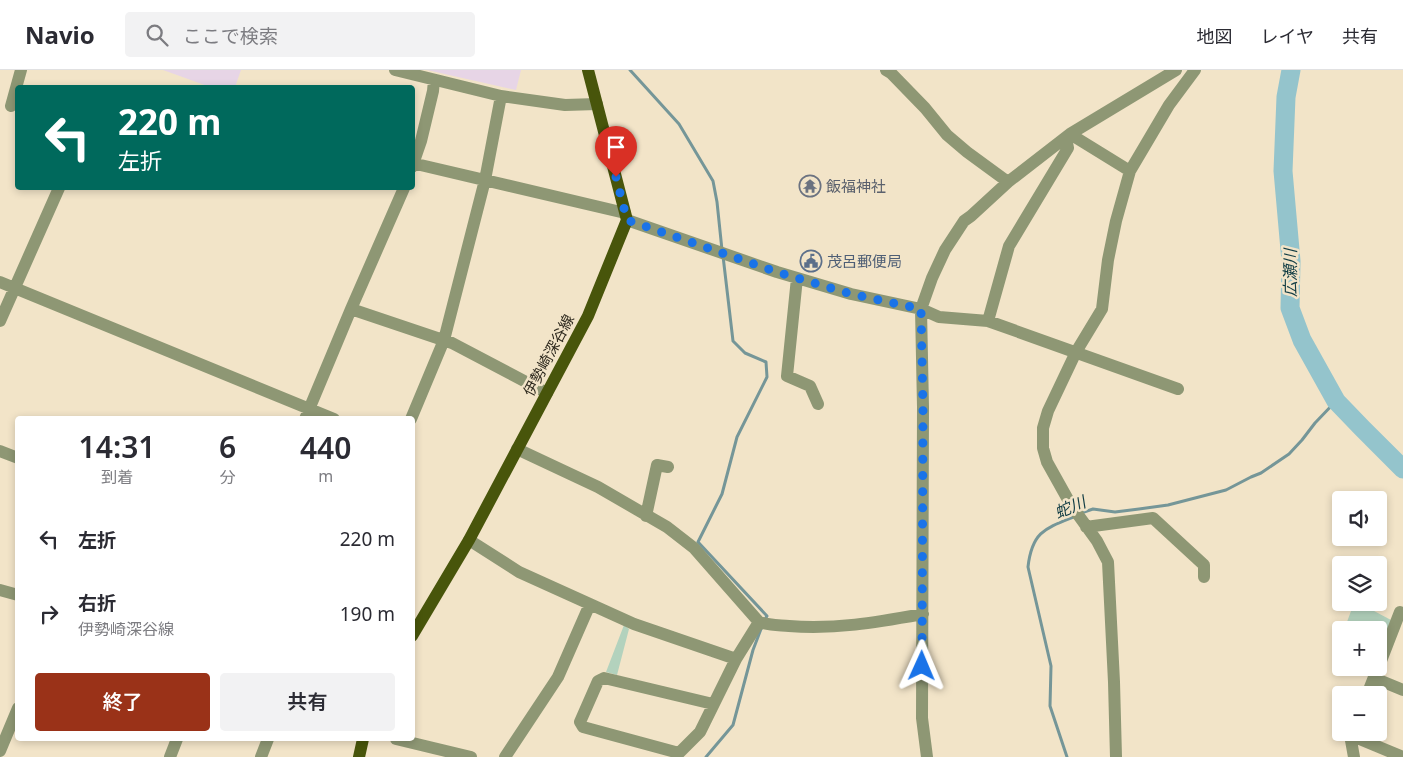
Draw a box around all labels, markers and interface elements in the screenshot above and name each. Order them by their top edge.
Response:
search box [125,12,475,57]
text: Navio [25,18,95,51]
icon: search [143,21,171,49]
text: ここで検索 [183,23,278,49]
text: 地図 [1197,24,1233,48]
text: レイヤ [1261,24,1314,48]
text: 共有 [1342,24,1378,48]
text: 220 m [118,98,221,145]
icon: left [35,105,100,170]
pin [595,126,637,177]
icon: arrive [602,133,630,161]
text: 左折 [118,145,162,175]
temple icon: 飯福神社 [798,174,822,198]
place label: 飯福神社 [826,176,886,196]
water label: 広瀬川 [1279,247,1301,297]
public building icon: 茂呂郵便局 [799,249,823,273]
place label: 茂呂郵便局 [827,251,902,271]
street label: 伊勢崎深谷線 [518,311,578,399]
text: 14:31 [79,426,156,467]
text: 6 [219,426,236,467]
text: 440 [300,427,351,468]
text: m [318,465,333,487]
text: 到着 [101,466,133,488]
text: 分 [220,466,236,488]
water label: 蛇川 [1051,490,1091,523]
map controls [1332,491,1387,741]
button: sound [1332,491,1387,546]
icon: left [35,525,63,553]
text: 220 m [340,526,395,552]
text: 左折 [78,527,116,553]
button: layers [1332,556,1387,611]
text: 右折 [78,590,116,616]
icon: right [35,600,63,628]
text: 190 m [340,601,395,627]
text: 伊勢崎深谷線 [78,618,174,640]
button: + [1332,621,1387,676]
position arrow [895,639,947,691]
button: 終了 [35,673,210,731]
button: 共有 [220,673,395,731]
button: − [1332,686,1387,741]

